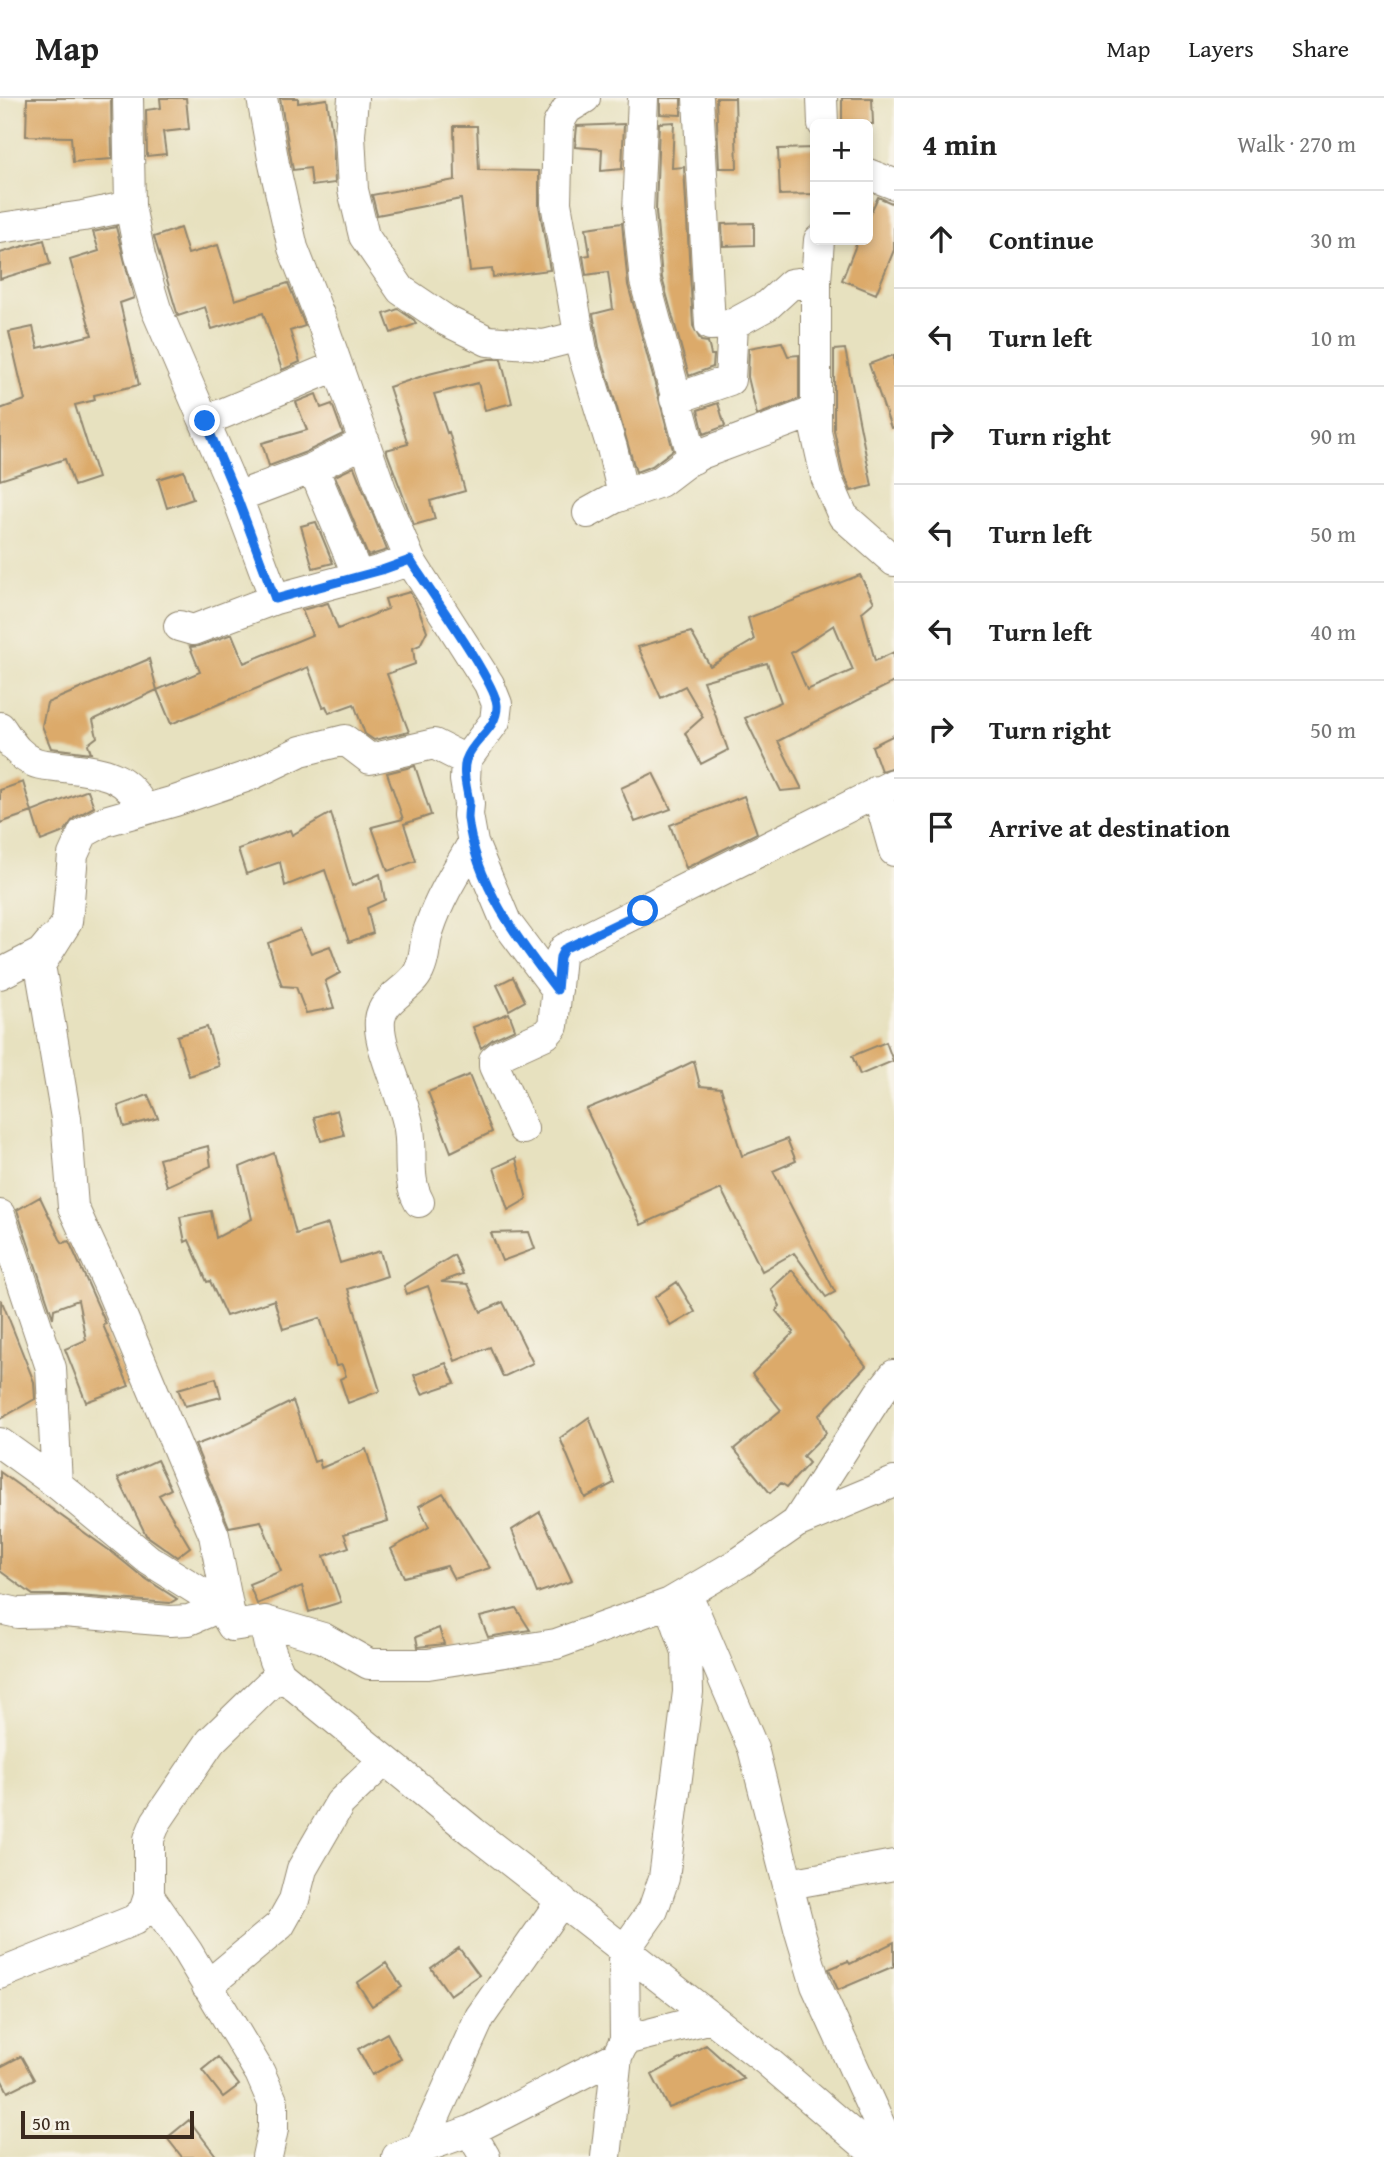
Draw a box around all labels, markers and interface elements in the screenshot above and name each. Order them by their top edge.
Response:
text: Map [35,24,99,72]
text: Map [1107,31,1150,66]
text: Layers [1188,31,1254,66]
text: Share [1292,31,1349,66]
map controls [810,119,873,245]
button: + [810,119,873,182]
text: 4 min [922,122,997,166]
text: Walk · 270 m [1237,127,1356,160]
button: − [810,182,873,245]
icon: ahead [922,220,960,258]
text: Continue [989,220,1094,259]
text: 30 m [1310,223,1356,256]
icon: left [922,318,960,356]
text: Turn left [989,318,1092,357]
text: 10 m [1310,321,1356,354]
route end [189,405,220,436]
icon: right [922,416,960,454]
text: Turn right [989,416,1111,455]
text: 90 m [1310,419,1356,452]
icon: left [922,514,960,552]
text: Turn left [989,514,1092,553]
text: 50 m [1310,517,1356,550]
icon: left [922,612,960,650]
text: Turn left [989,612,1092,651]
text: 40 m [1310,615,1356,648]
icon: right [922,710,960,748]
text: Turn right [989,710,1111,749]
text: 50 m [1310,713,1356,746]
icon: arrive [922,808,960,846]
text: Arrive at destination [989,808,1230,847]
route start [627,895,658,926]
scale bar [21,2108,194,2140]
text: 50 m [32,2109,70,2137]

